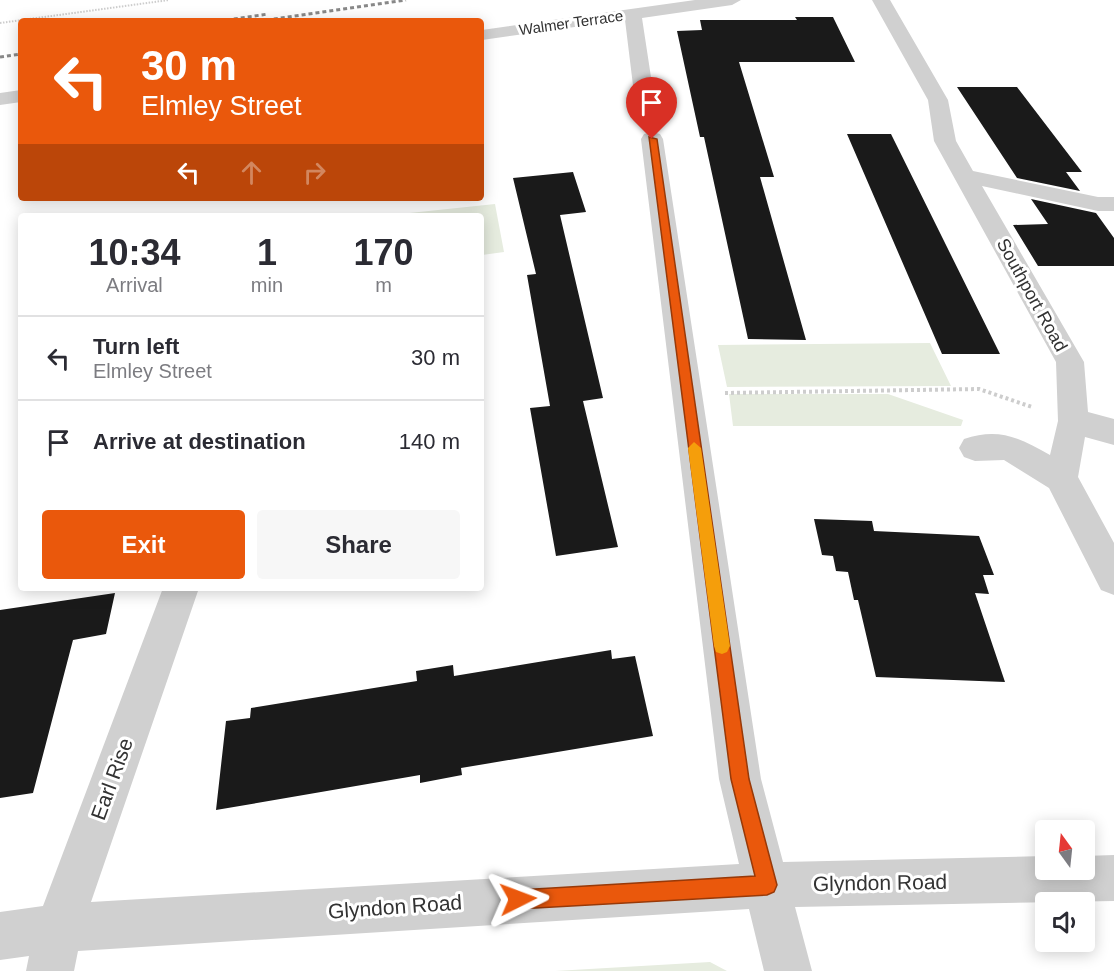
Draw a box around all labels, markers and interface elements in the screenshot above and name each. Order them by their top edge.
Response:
street label: Walmer Terrace [518,7,624,38]
icon: left [42,42,120,120]
text: 30 m [141,42,237,89]
pin [626,77,677,139]
icon: arrive [635,86,668,119]
text: Elmley Street [141,91,302,121]
icon: left [172,156,205,189]
icon: ahead [235,156,268,189]
icon: right [298,156,331,189]
text: 10:34 [88,232,180,273]
text: 1 [257,232,277,273]
text: 170 [353,232,414,273]
street label: Southport Road [993,235,1071,355]
text: Arrival [106,274,163,296]
text: min [251,274,283,296]
text: m [375,274,392,296]
text: Turn left [93,334,179,359]
icon: left [42,342,75,375]
text: 30 m [411,345,460,370]
text: Elmley Street [93,360,212,382]
icon: arrive [42,426,75,459]
text: Arrive at destination [93,429,306,454]
text: 140 m [399,429,460,454]
button: Exit [42,510,245,579]
button: Share [257,510,460,579]
street label: Earl Rise [86,735,137,823]
north arrow [1035,820,1095,880]
map controls [1035,820,1095,952]
position arrow [486,867,550,931]
street label: Glyndon Road [813,870,947,895]
street label: Glyndon Road [327,890,463,923]
button: sound [1035,892,1095,952]

